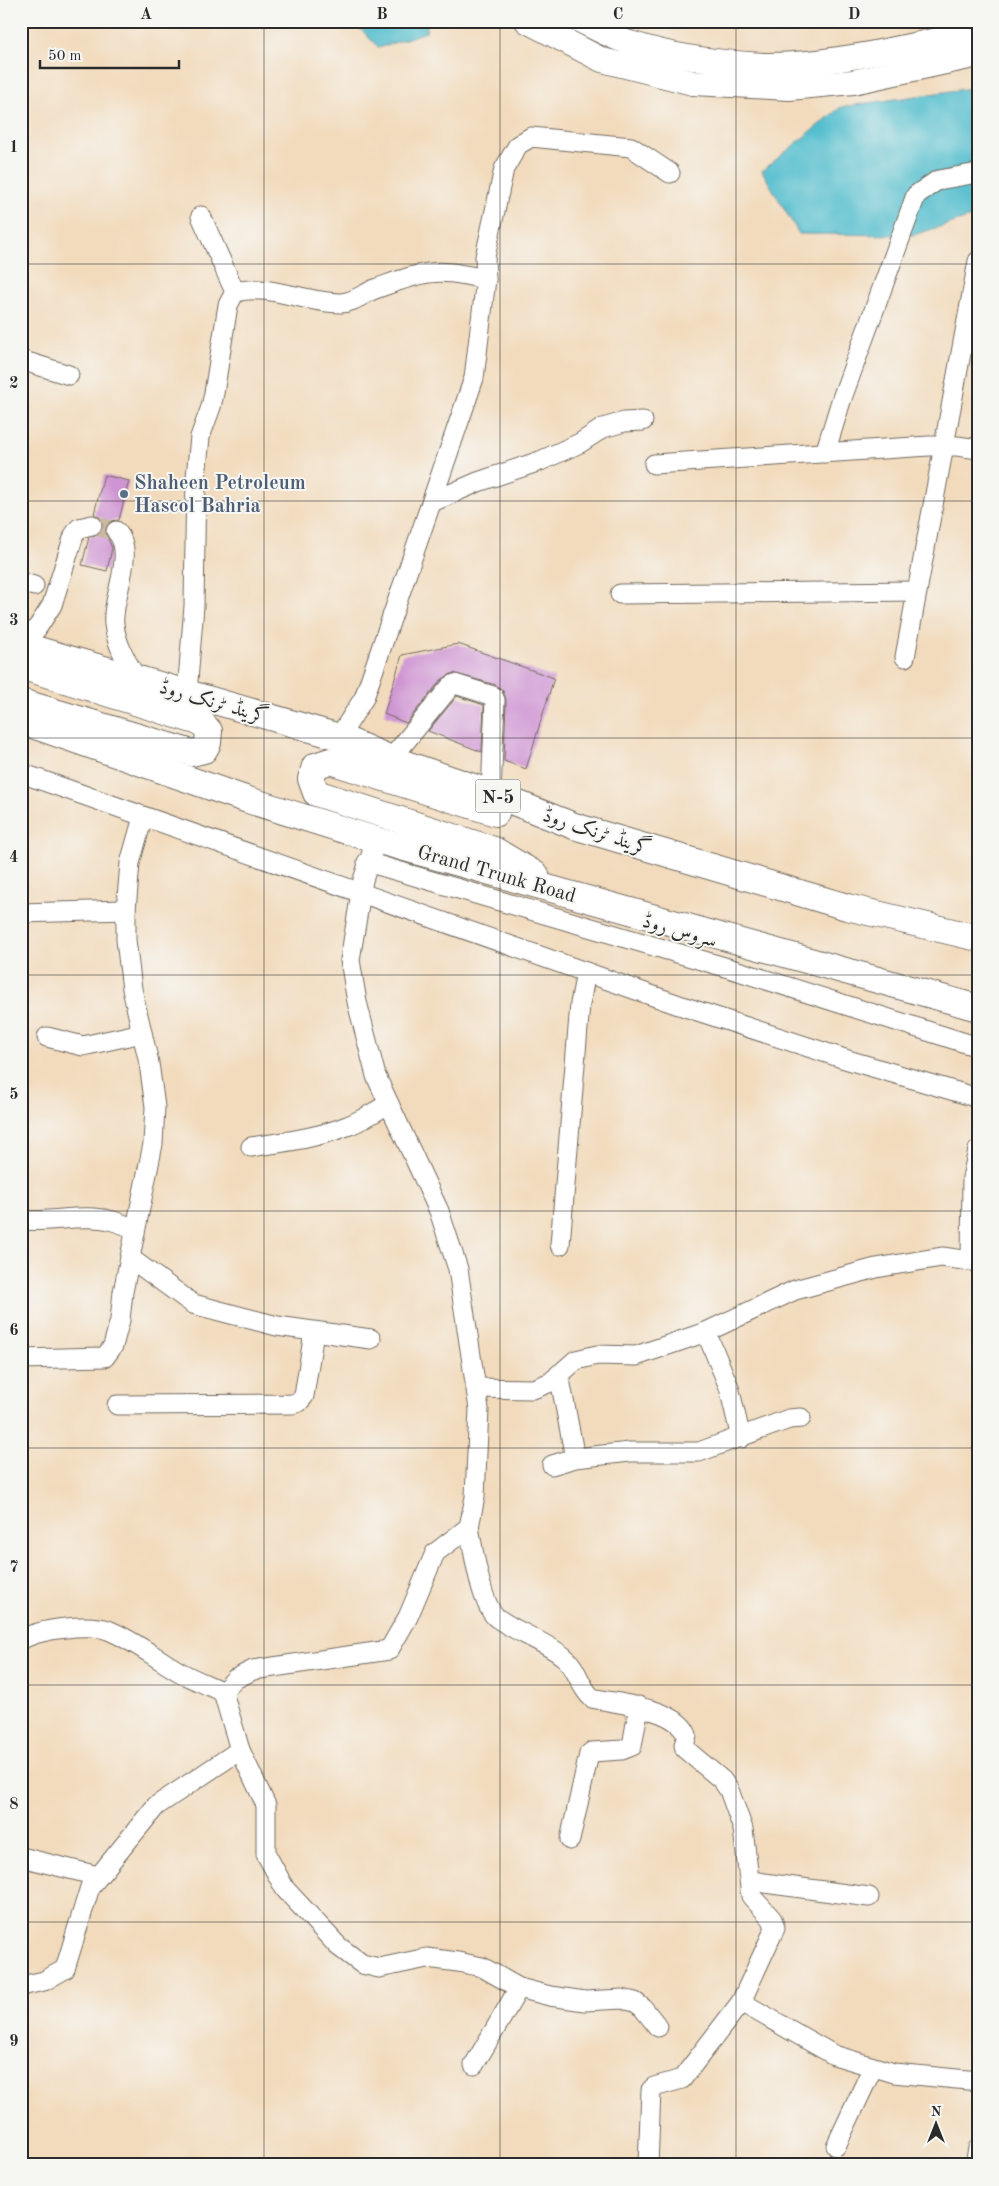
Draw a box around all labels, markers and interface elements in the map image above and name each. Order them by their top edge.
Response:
text: A [140,7,152,23]
text: B [376,7,388,23]
text: C [613,7,623,23]
text: D [848,7,860,23]
scale bar [40,38,179,70]
text: 50 m [48,49,82,64]
text: 1 [9,140,19,156]
text: 2 [9,376,19,392]
place label: Shaheen Petroleum Hascol Bahria [134,474,306,517]
marker: Shaheen Petroleum Hascol Bahria [118,488,130,500]
text: 3 [9,613,19,629]
street label: گرینڈ ٹرنک روڈ [157,673,271,729]
road number: N-5 [476,779,520,812]
street label: گرینڈ ٹرنک روڈ [540,801,654,861]
street label: Grand Trunk Road [415,843,578,907]
text: 4 [9,850,19,866]
street label: سروس روڈ [639,909,720,954]
text: 5 [9,1087,19,1103]
text: 6 [9,1323,19,1339]
text: 7 [9,1560,19,1576]
text: 8 [9,1797,19,1813]
text: 9 [9,2034,19,2050]
north arrow [912,2098,962,2148]
text: N [931,2105,942,2119]

